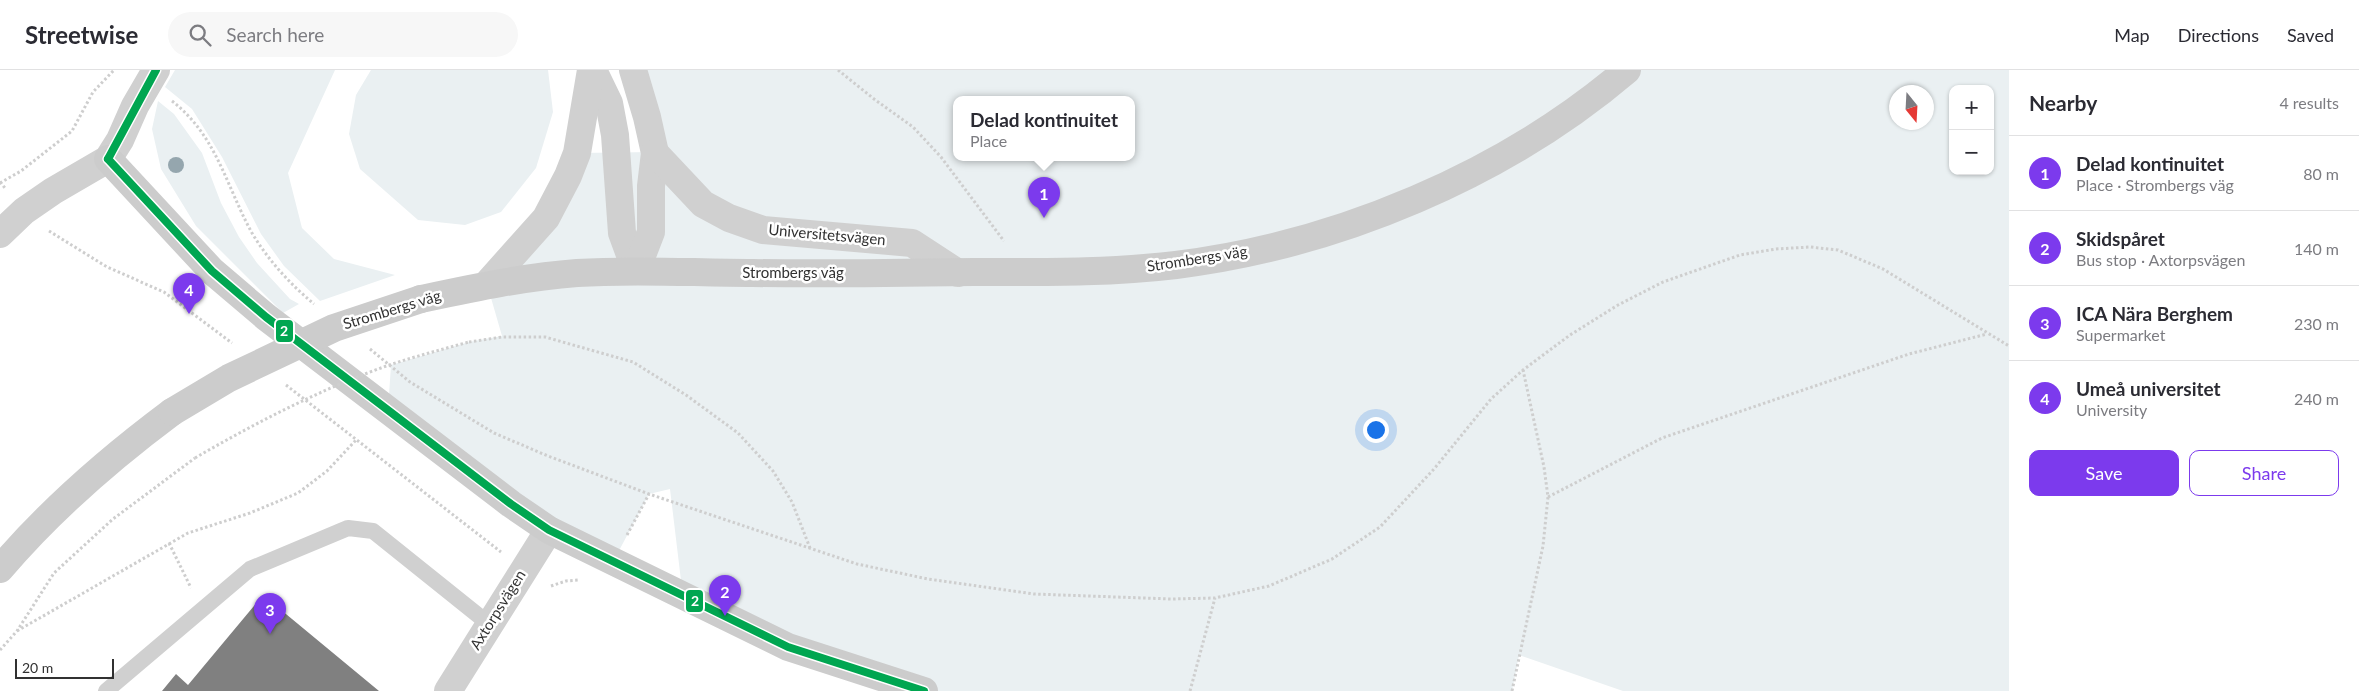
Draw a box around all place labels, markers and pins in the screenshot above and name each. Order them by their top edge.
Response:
pin: 1 [1028,177,1060,218]
pin: 4 [173,273,205,314]
pin: 2 [709,575,741,616]
pin: 3 [254,593,286,634]

